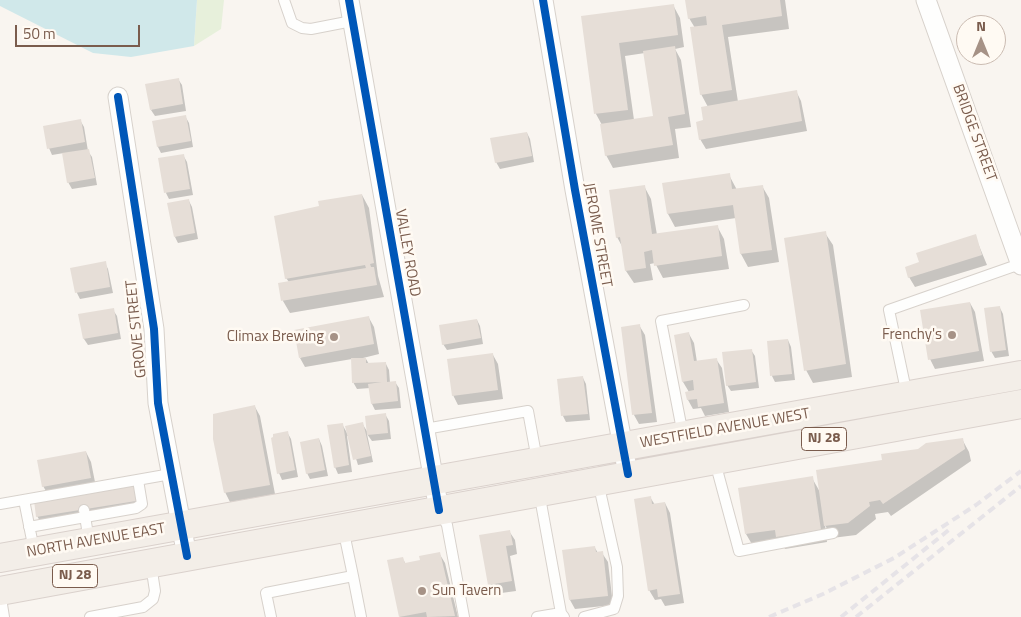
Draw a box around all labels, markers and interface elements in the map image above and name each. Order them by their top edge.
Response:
scale bar [18,15,142,47]
north arrow [956,15,1006,65]
text: N [976,15,986,36]
text: 50 m [23,22,56,45]
street label: BRIDGE STREET [948,82,1000,184]
street label: JEROME STREET [579,181,615,289]
street label: VALLEY ROAD [390,208,424,298]
street label: GROVE STREET [123,279,151,379]
place label: Frenchy's [882,326,942,344]
place label: Climax Brewing [227,328,324,346]
marker: Frenchy's [946,329,958,341]
marker: Climax Brewing [328,331,340,343]
street label: WESTFIELD AVENUE WEST [639,405,811,453]
road number: NJ 28 [802,428,846,450]
street label: NORTH AVENUE EAST [25,520,167,562]
road number: NJ 28 [52,564,98,588]
place label: Sun Tavern [432,582,501,600]
marker: Sun Tavern [416,585,428,597]

